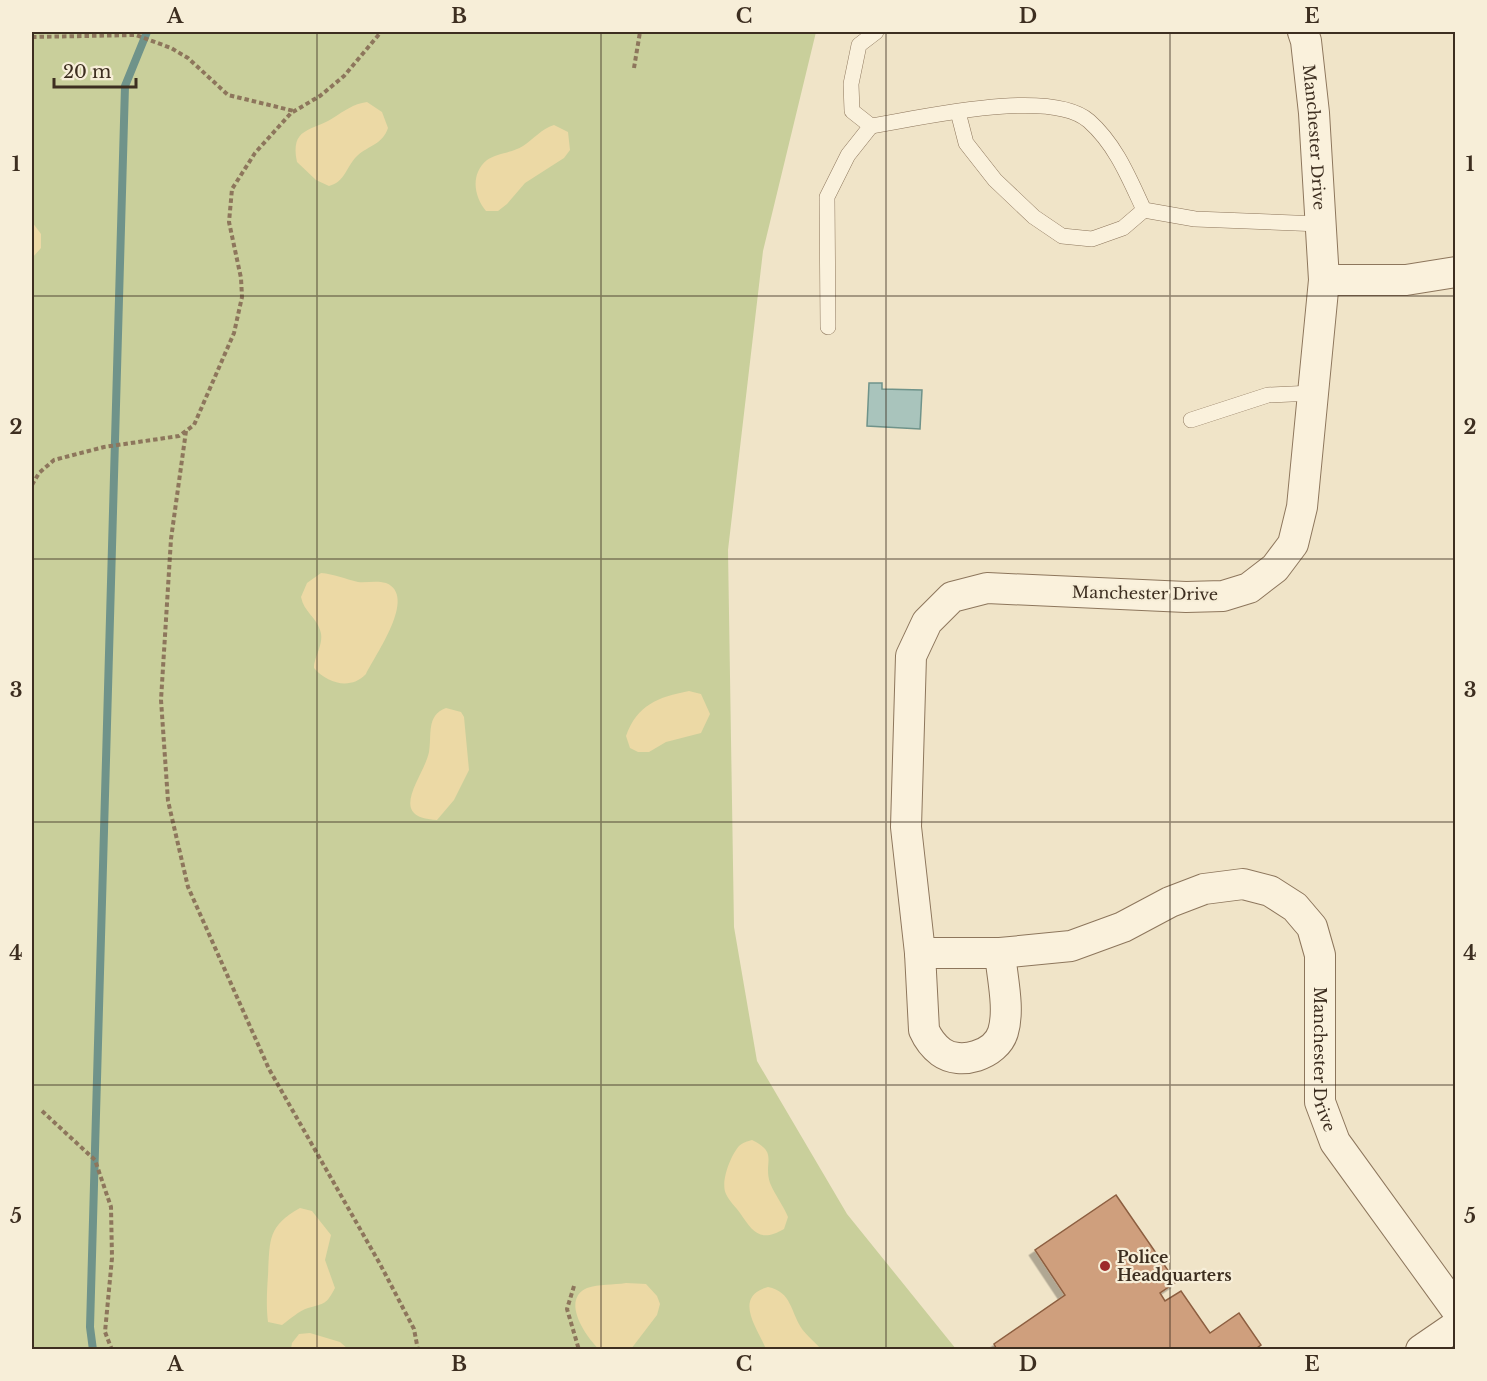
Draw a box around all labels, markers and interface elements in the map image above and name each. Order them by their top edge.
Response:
text: A [166,4,184,28]
text: B [451,4,467,28]
text: C [736,4,752,28]
text: D [1019,4,1037,28]
text: E [1304,4,1320,28]
scale bar [54,51,136,89]
text: 20 m [63,61,111,83]
street label: Manchester Drive [1299,63,1330,211]
text: 1 [12,152,21,176]
text: 1 [1466,152,1475,176]
text: 2 [9,415,23,439]
text: 2 [1463,415,1477,439]
street label: Manchester Drive [1072,582,1218,604]
text: 3 [10,678,22,702]
text: 3 [1464,678,1476,702]
text: 4 [9,941,23,965]
text: 4 [1463,941,1477,965]
street label: Manchester Drive [1310,987,1340,1135]
text: 5 [10,1204,22,1228]
text: 5 [1464,1204,1476,1228]
place label: Police Headquarters [1117,1247,1232,1285]
marker: Police Headquarters [1098,1259,1112,1273]
text: A [166,1352,184,1376]
text: B [451,1352,467,1376]
text: C [736,1352,752,1376]
text: D [1019,1352,1037,1376]
text: E [1304,1352,1320,1376]

